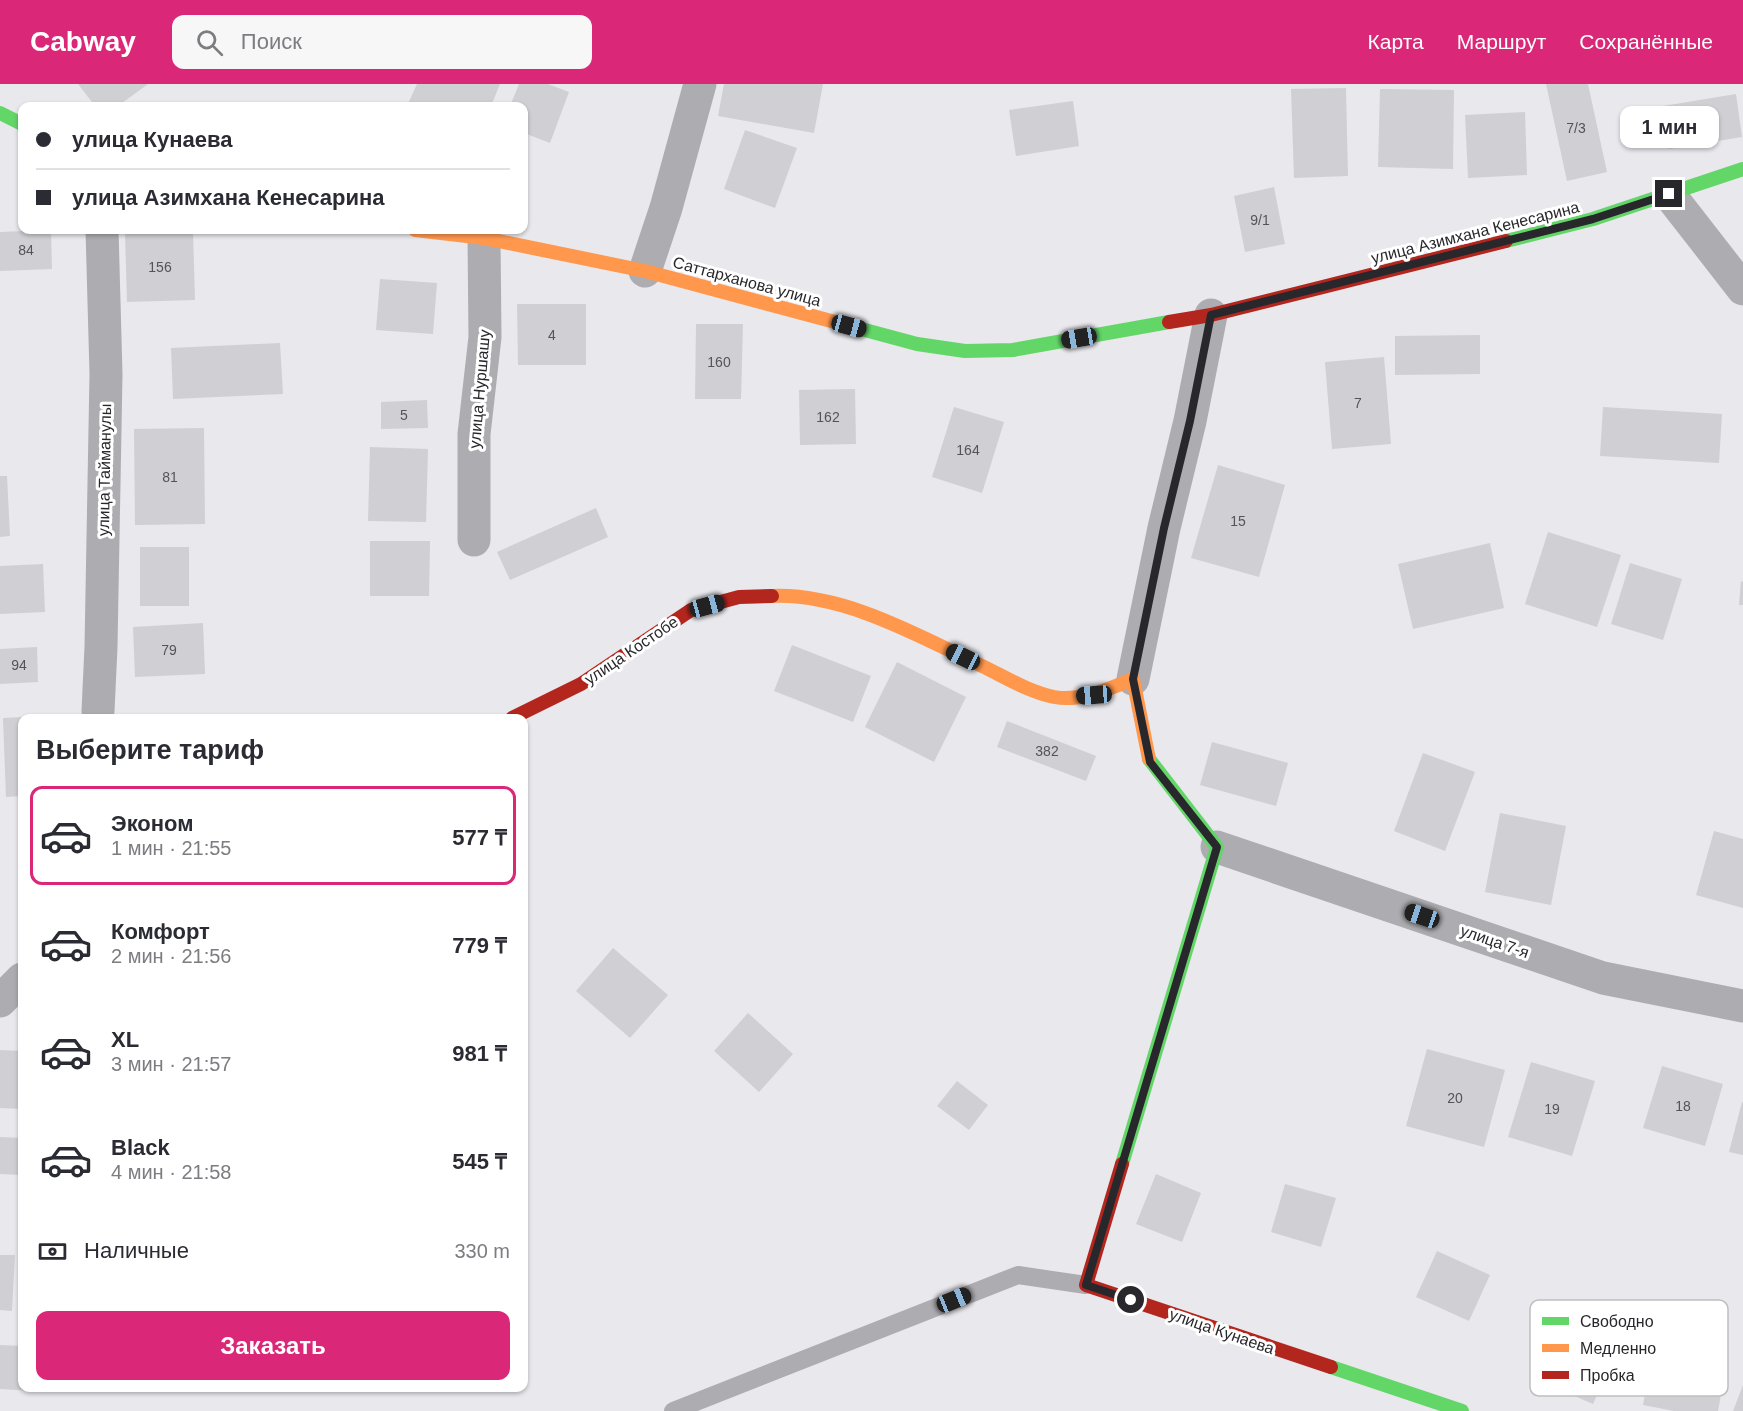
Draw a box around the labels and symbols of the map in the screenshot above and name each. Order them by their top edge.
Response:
callout: 1 мин [1620,107,1718,149]
house number: 7/3 [1566,120,1586,136]
route end [1655,180,1682,207]
street label: улица Азимхана Кенесарина [1369,198,1581,267]
house number: 9/1 [1250,212,1270,228]
house number: 84 [18,242,34,258]
street label: Саттарханова улица [671,254,823,309]
house number: 156 [148,259,172,275]
car [829,313,869,339]
car [1060,326,1098,350]
house number: 4 [548,327,556,343]
street label: улица Нуршашу [466,329,493,449]
house number: 160 [707,354,731,370]
house number: 7 [1354,395,1362,411]
street label: улица Тайманулы [95,404,114,536]
house number: 5 [400,407,408,423]
house number: 162 [816,409,840,425]
house number: 164 [956,442,980,458]
house number: 81 [162,469,178,485]
house number: 15 [1230,513,1246,529]
car [687,593,727,619]
street label: улица Костобе [582,613,681,688]
car [943,641,983,673]
house number: 79 [161,642,177,658]
house number: 94 [11,657,27,673]
car [1075,685,1113,705]
house number: 382 [1035,743,1059,759]
car [1402,902,1442,930]
street label: улица 7-я [1458,922,1531,961]
house number: 20 [1447,1090,1463,1106]
house number: 18 [1675,1098,1691,1114]
house number: 19 [1544,1101,1560,1117]
car [934,1285,974,1315]
route start [1117,1286,1144,1313]
legend [1530,1300,1728,1396]
street label: улица Кунаева [1167,1306,1277,1357]
text: Свободно [1580,1313,1654,1330]
text: Медленно [1580,1340,1656,1357]
text: Пробка [1580,1367,1635,1384]

